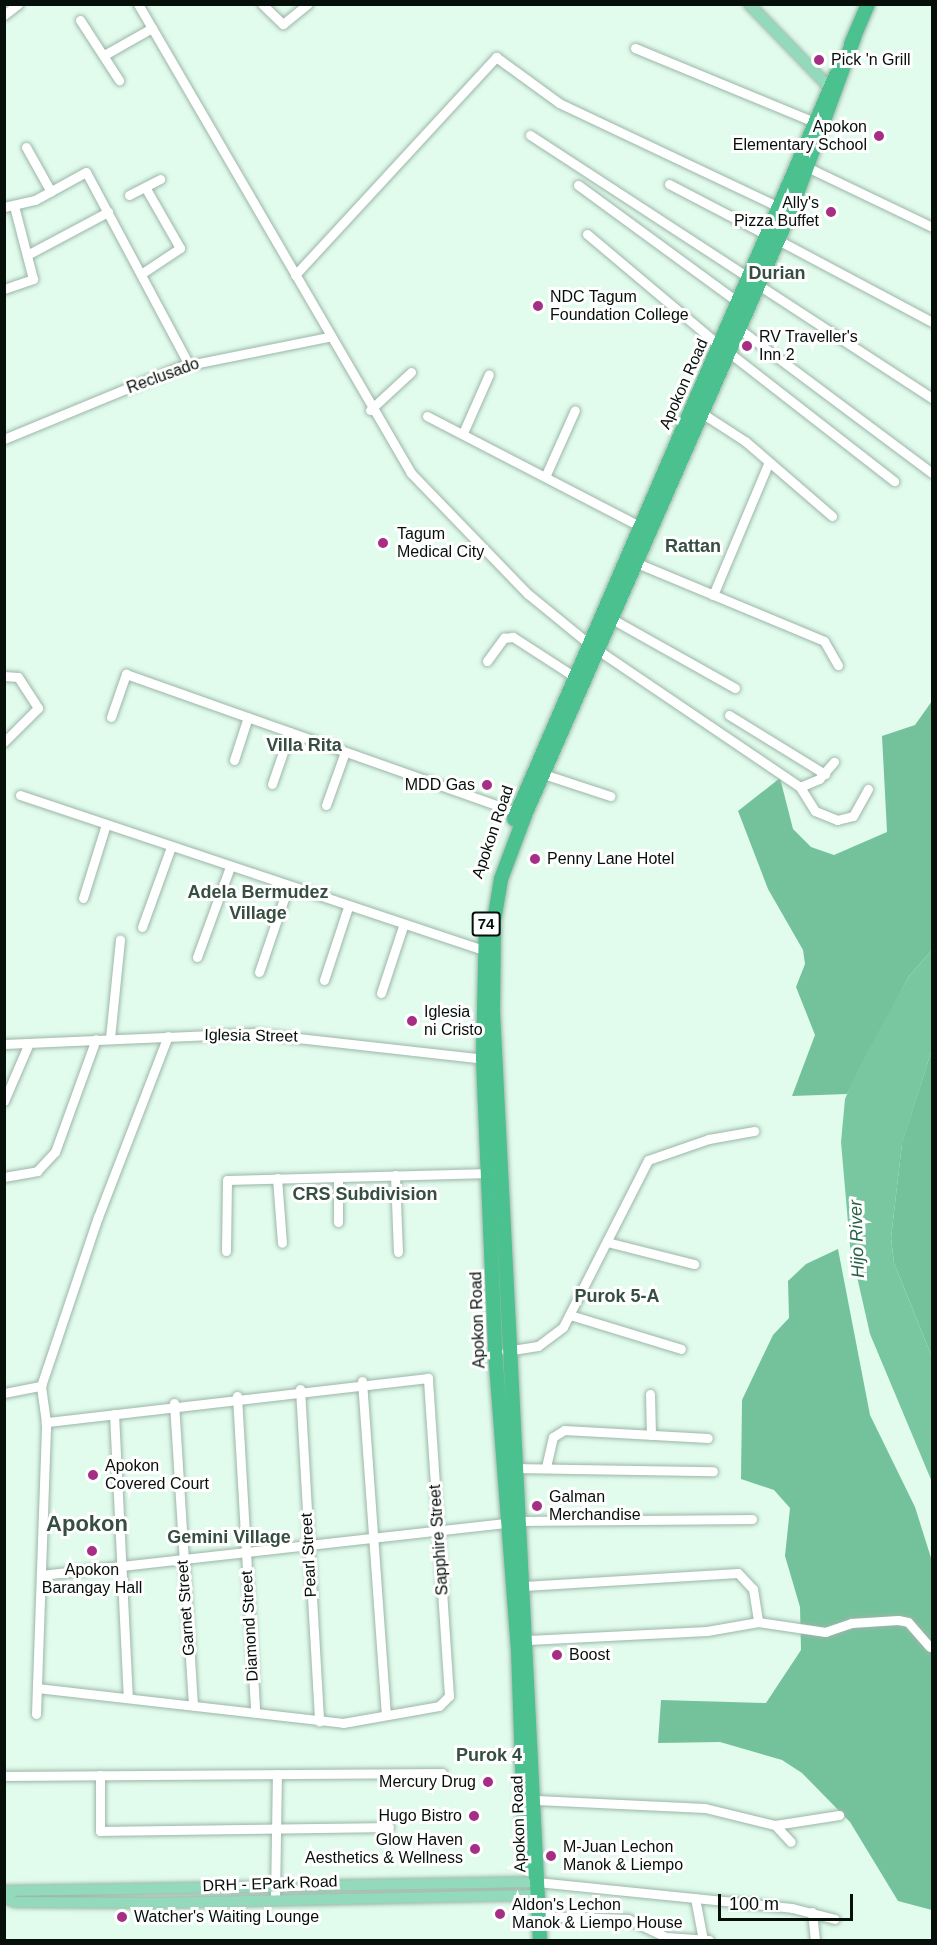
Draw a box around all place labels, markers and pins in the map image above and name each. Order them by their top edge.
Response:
place label: Pick 'n Grill [831,50,911,70]
marker: Pick 'n Grill [812,53,826,67]
place label: Apokon Elementary School [733,117,867,155]
marker: Apokon Elementary School [872,129,886,143]
place label: Ally's Pizza Buffet [734,193,819,231]
marker: Ally's Pizza Buffet [824,205,838,219]
place label: NDC Tagum Foundation College [550,287,689,325]
marker: NDC Tagum Foundation College [531,299,545,313]
place label: RV Traveller's Inn 2 [759,327,858,365]
marker: RV Traveller's Inn 2 [740,339,754,353]
place label: Tagum Medical City [397,524,484,562]
marker: Tagum Medical City [374,534,392,552]
place label: MDD Gas [405,775,475,795]
marker: MDD Gas [480,778,494,792]
place label: Penny Lane Hotel [547,849,674,869]
marker: Penny Lane Hotel [528,852,542,866]
place label: Iglesia ni Cristo [424,1002,483,1040]
marker: Iglesia ni Cristo [405,1014,419,1028]
place label: Apokon Covered Court [105,1456,209,1494]
marker: Apokon Covered Court [86,1468,100,1482]
place label: Galman Merchandise [549,1487,641,1525]
marker: Galman Merchandise [530,1499,544,1513]
marker: Apokon Barangay Hall [85,1544,99,1558]
place label: Apokon Barangay Hall [42,1560,142,1598]
place label: Boost [569,1645,610,1665]
marker: Boost [550,1648,564,1662]
place label: Mercury Drug [379,1772,476,1792]
marker: Mercury Drug [481,1775,495,1789]
place label: Hugo Bistro [378,1806,462,1826]
marker: Hugo Bistro [467,1809,481,1823]
place label: Glow Haven Aesthetics & Wellness [305,1830,463,1868]
place label: M-Juan Lechon Manok & Liempo [563,1837,683,1875]
marker: Glow Haven Aesthetics & Wellness [468,1842,482,1856]
marker: M-Juan Lechon Manok & Liempo [544,1849,558,1863]
place label: Aldon's Lechon Manok & Liempo House [512,1895,683,1933]
place label: Watcher's Waiting Lounge [134,1907,319,1927]
marker: Aldon's Lechon Manok & Liempo House [493,1907,507,1921]
marker: Watcher's Waiting Lounge [115,1910,129,1924]

